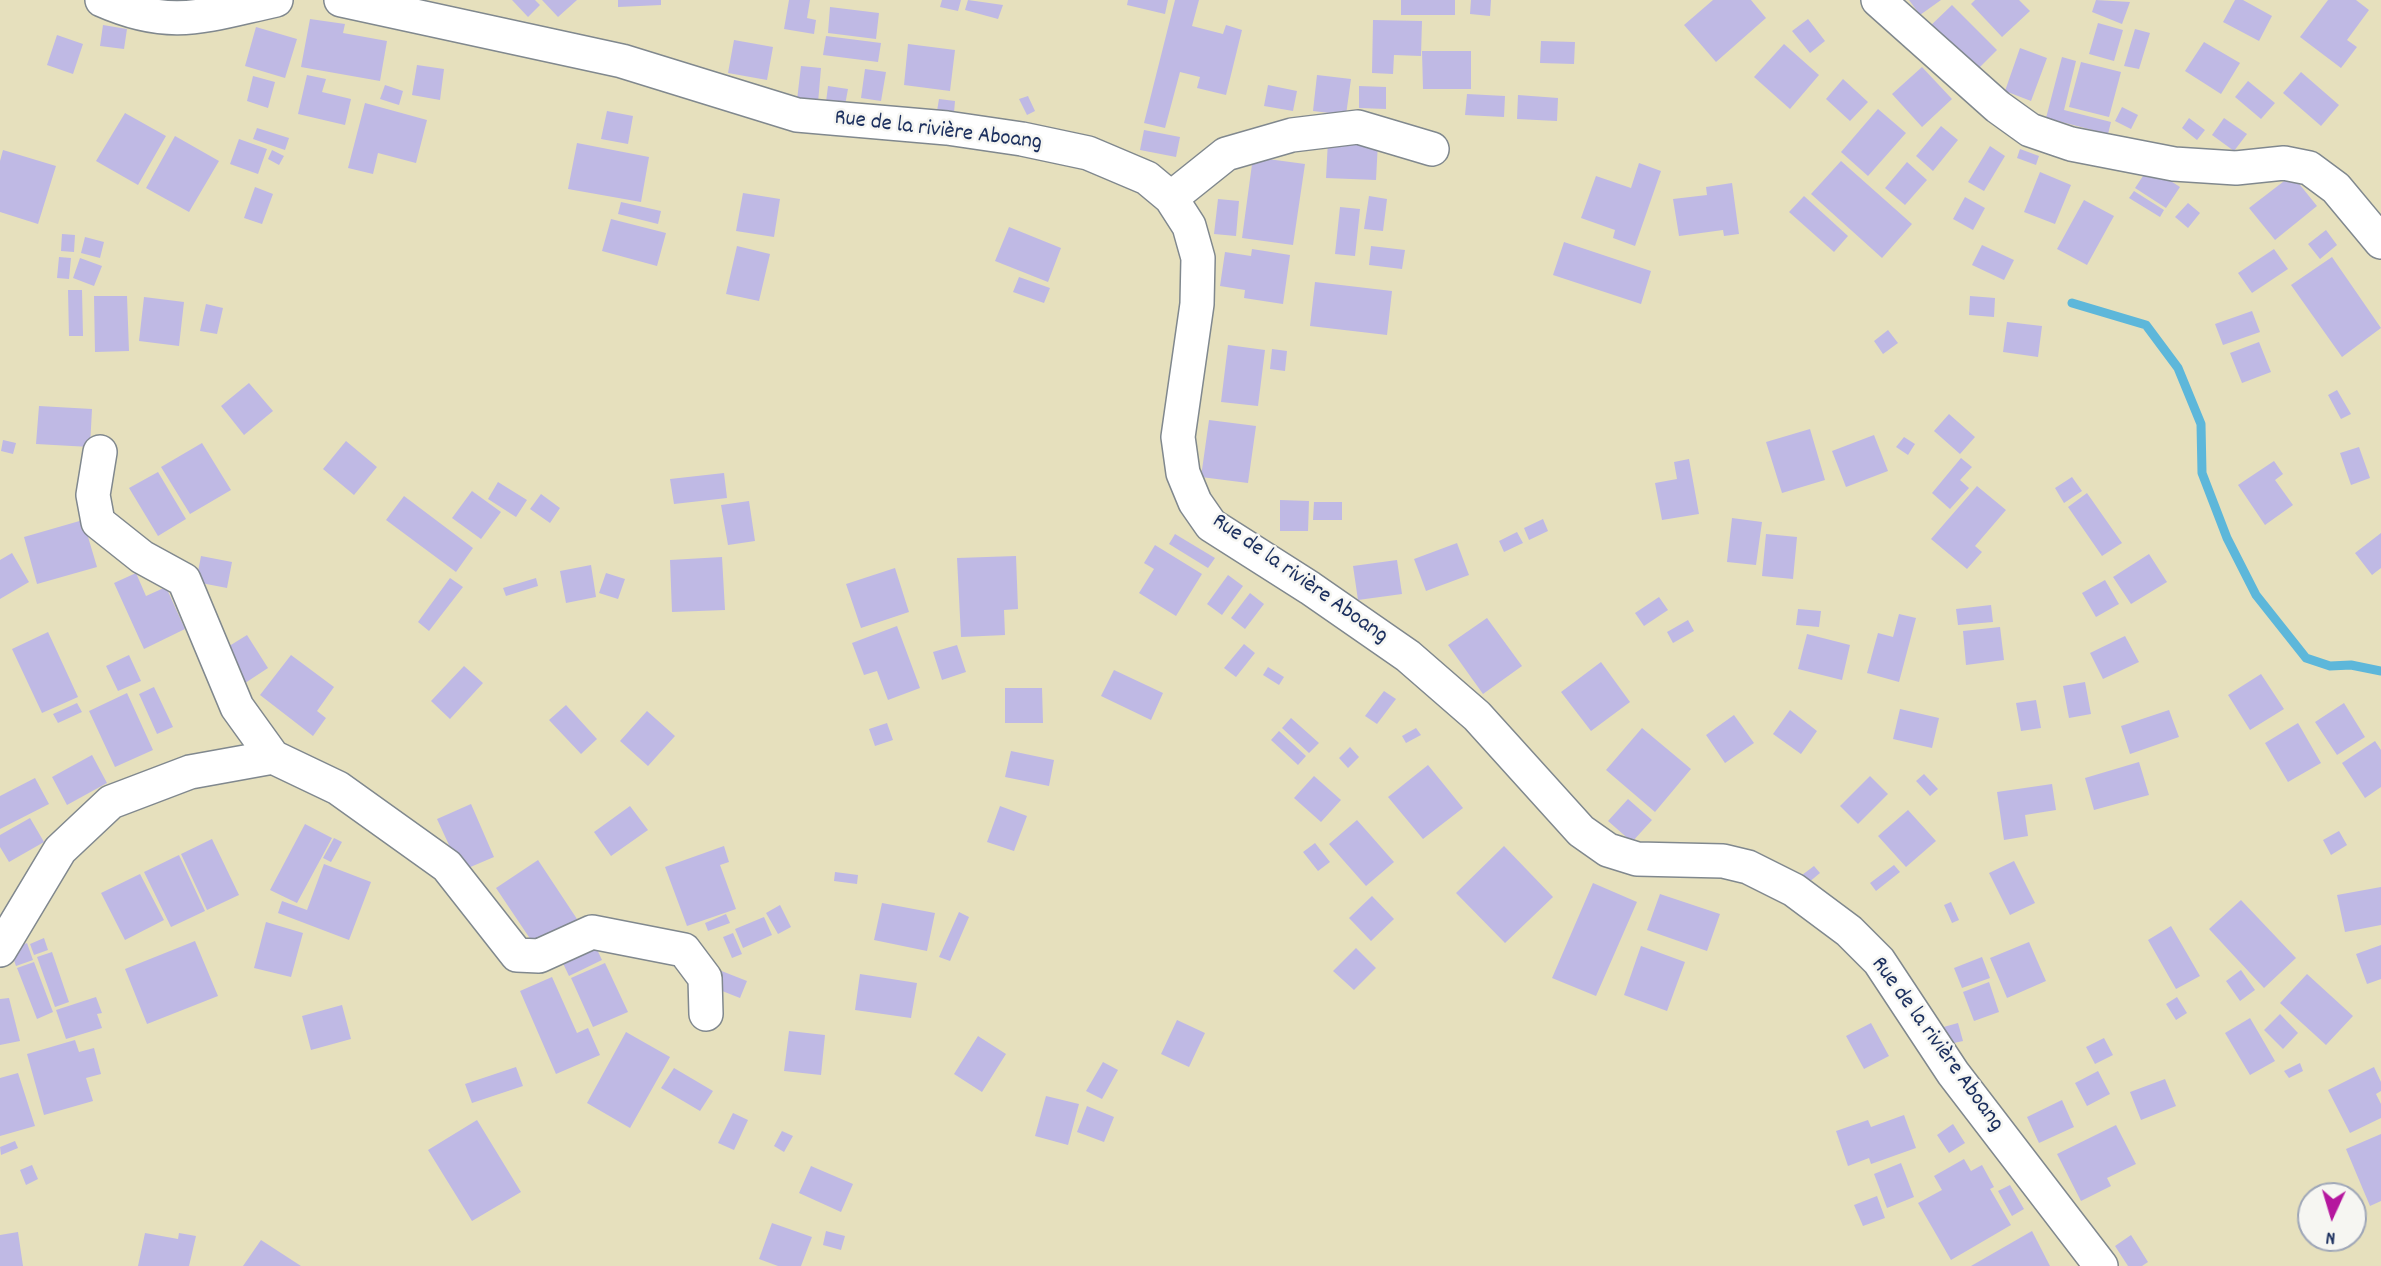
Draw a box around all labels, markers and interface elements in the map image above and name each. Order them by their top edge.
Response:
street label: Rue de la rivière Aboang [833,106,1043,158]
street label: Rue de la rivière Aboang [1206,509,1392,651]
street label: Rue de la rivière Aboang [1863,952,2009,1138]
north arrow [2297,1182,2367,1252]
text: N [2325,1223,2336,1250]

